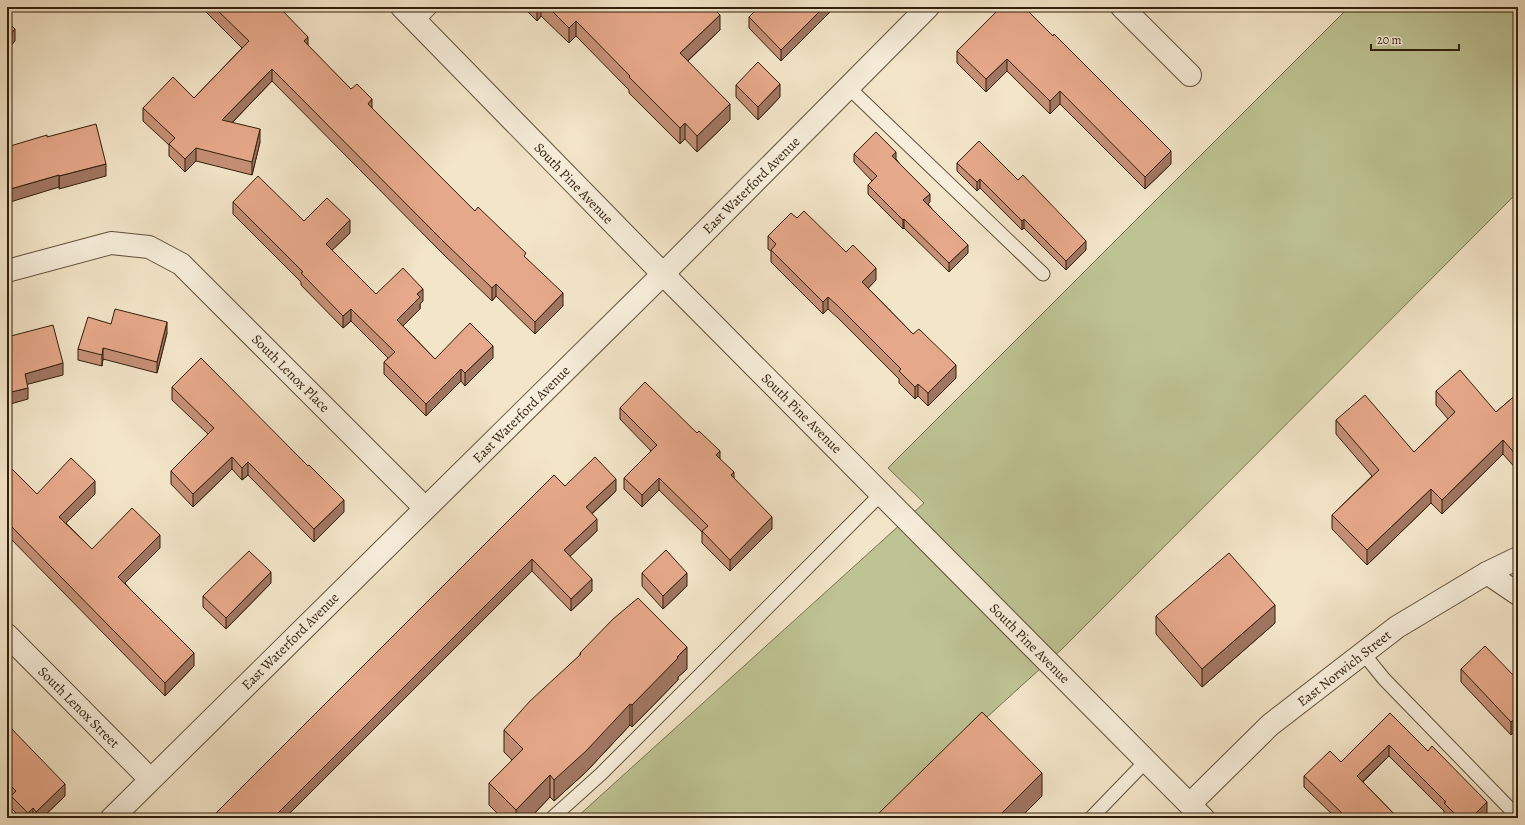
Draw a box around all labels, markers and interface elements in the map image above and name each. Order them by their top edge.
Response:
scale bar [1371,26,1459,52]
text: 20 m [1377,32,1401,48]
street label: East Waterford Avenue [698,132,804,238]
street label: South Pine Avenue [530,138,617,228]
street label: South Lenox Place [247,330,334,417]
street label: East Waterford Avenue [468,361,574,467]
street label: South Pine Avenue [757,369,846,458]
street label: East Waterford Avenue [237,588,343,694]
street label: South Pine Avenue [985,599,1074,688]
street label: East Norwich Street [1293,625,1395,711]
street label: South Lenox Street [34,662,124,753]

